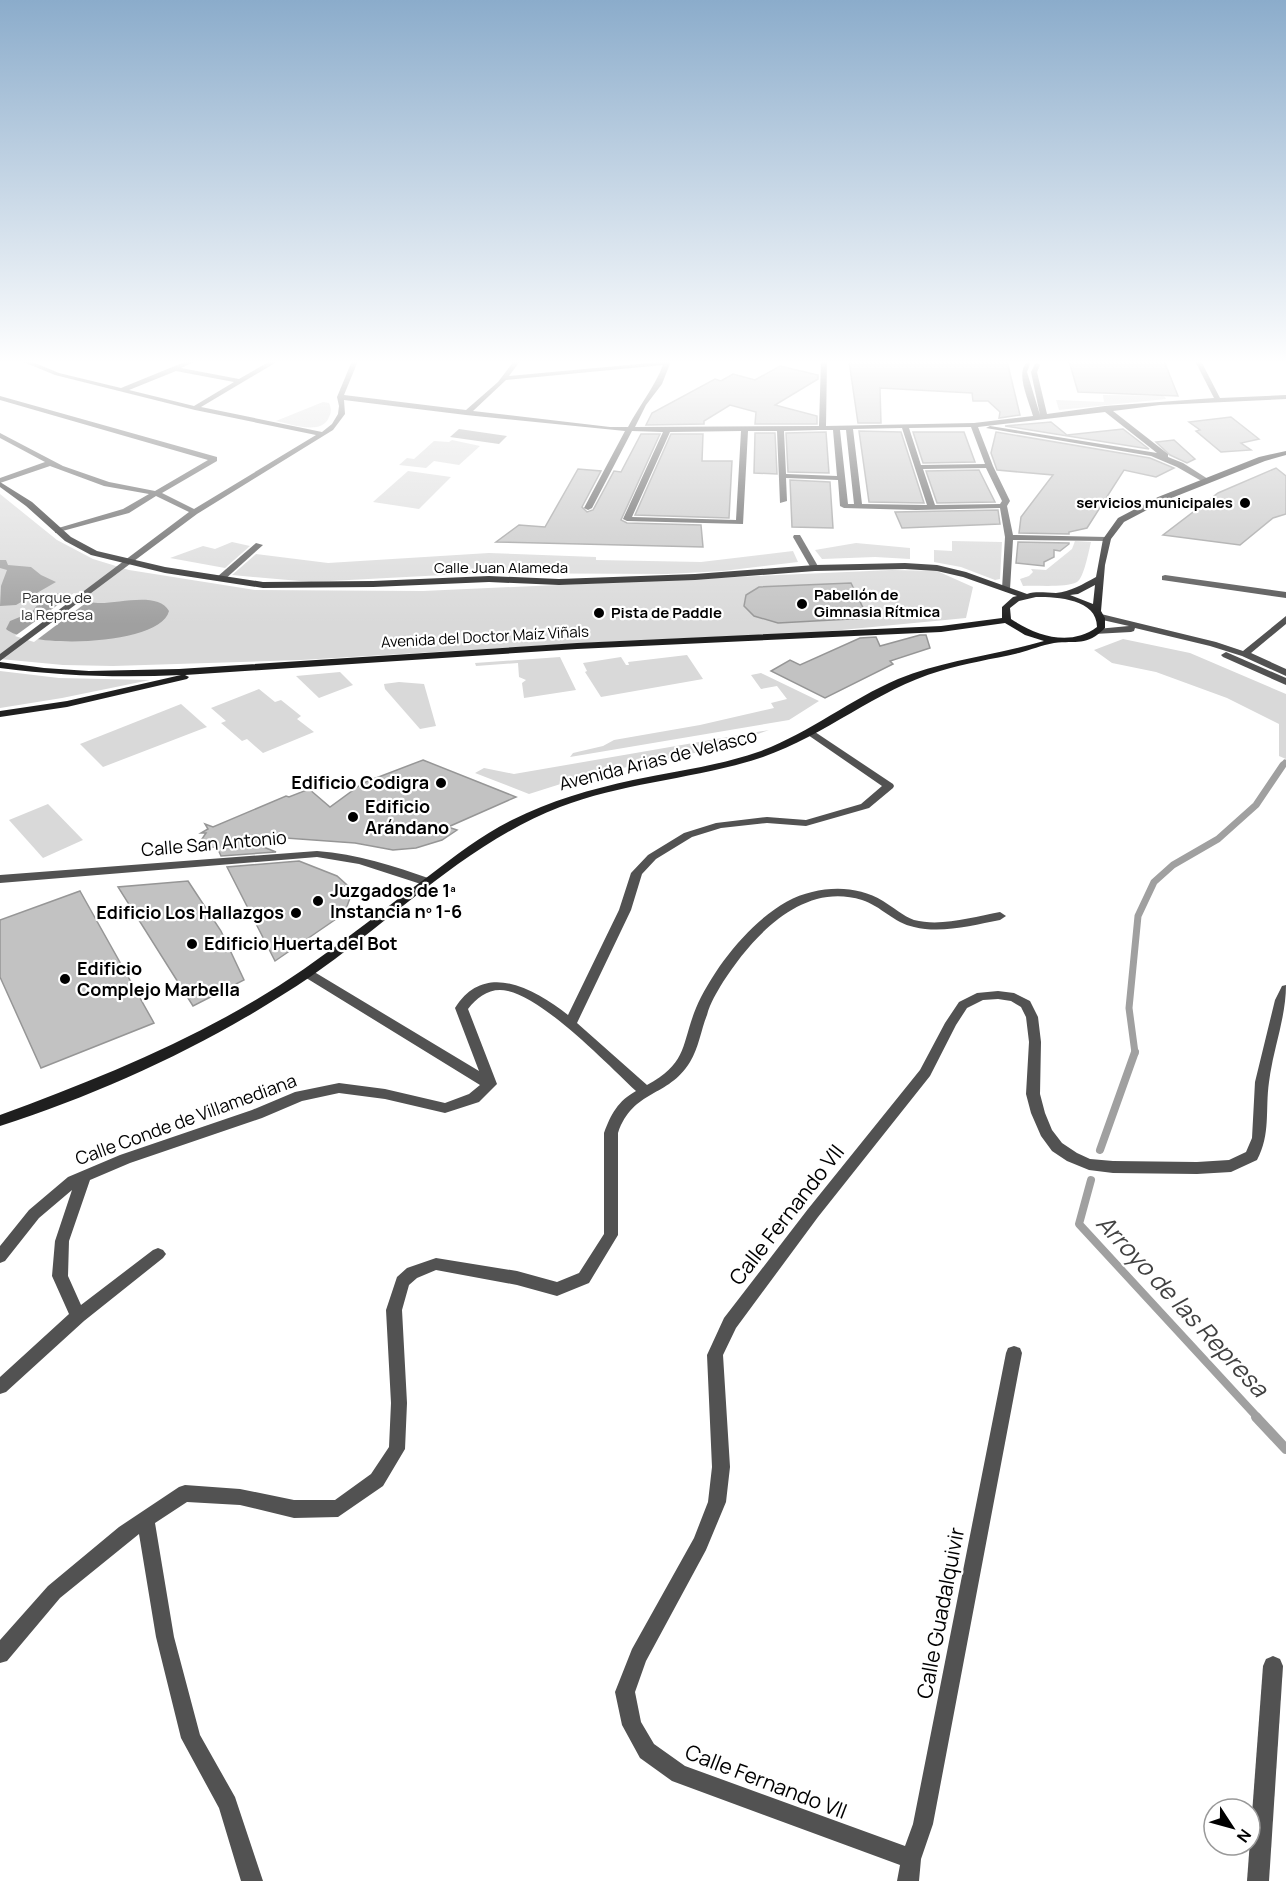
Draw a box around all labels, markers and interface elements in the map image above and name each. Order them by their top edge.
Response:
place label: servicios municipales [1076,492,1233,513]
marker: servicios municipales [1238,496,1252,510]
street label: Calle Juan Alameda [434,557,568,578]
place label: Pabellón de Gimnasia Rítmica [814,584,940,622]
park label: Parque de la Represa [21,587,93,625]
marker: Pabellón de Gimnasia Rítmica [795,597,809,611]
place label: Pista de Paddle [611,602,722,623]
marker: Pista de Paddle [592,606,606,620]
street label: Avenida del Doctor Maíz Viñals [381,621,590,652]
street label: Avenida Arias de Velasco [556,723,759,795]
place label: Edificio Codigra [291,770,429,794]
marker: Edificio Codigra [434,776,448,790]
place label: Edificio Arándano [365,794,449,839]
marker: Edificio Arándano [346,810,360,824]
street label: Calle San Antonio [140,825,288,861]
place label: Juzgados de 1ª Instancia nº 1-6 [330,878,462,923]
marker: Juzgados de 1ª Instancia nº 1-6 [311,894,325,908]
place label: Edificio Los Hallazgos [96,900,284,924]
marker: Edificio Los Hallazgos [289,906,303,920]
place label: Edificio Huerta del Bot [204,931,398,955]
marker: Edificio Huerta del Bot [185,937,199,951]
place label: Edificio Complejo Marbella [77,956,240,1001]
marker: Edificio Complejo Marbella [58,972,72,986]
street label: Calle Conde de Villamediana [72,1068,299,1170]
street label: Calle Fernando VII [722,1138,850,1290]
water label: Arroyo de las Represa [1090,1207,1277,1404]
street label: Calle Guadalquivir [910,1524,970,1701]
street label: Calle Fernando VII [681,1737,851,1825]
north arrow [1202,1797,1262,1857]
text: N [1232,1825,1256,1847]

